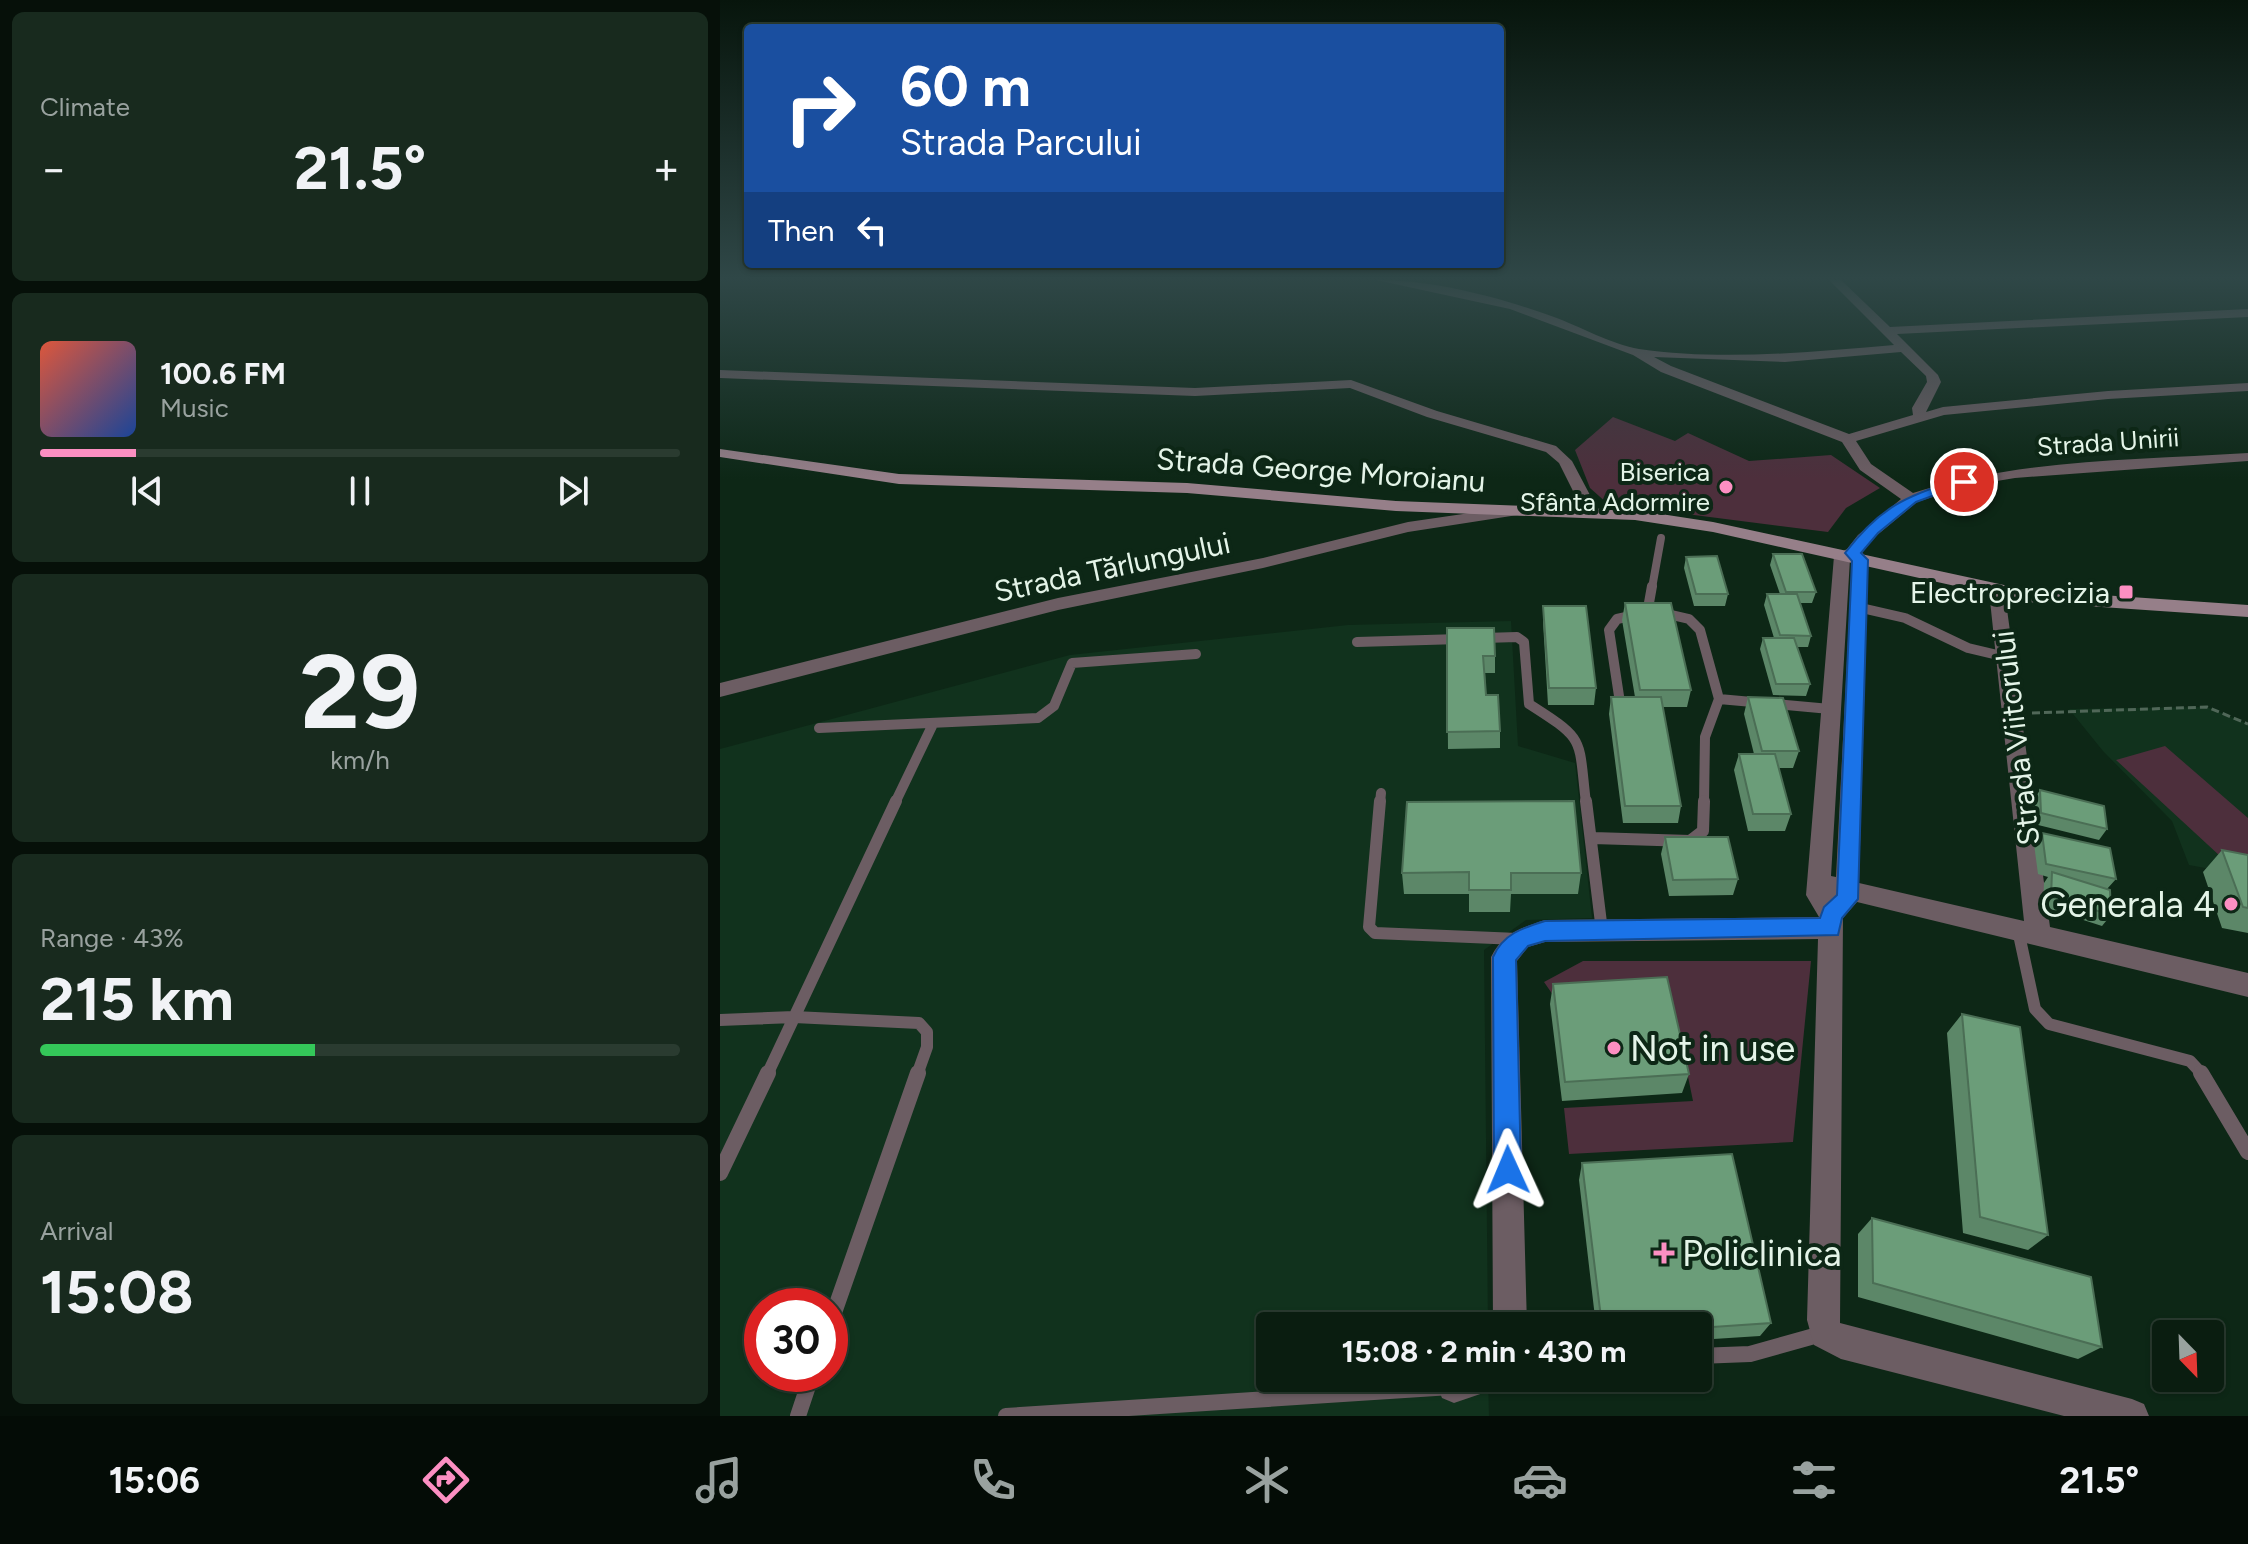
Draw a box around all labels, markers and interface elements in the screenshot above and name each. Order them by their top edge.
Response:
text: 60 m [900,53,1031,120]
icon: right [768,56,872,160]
text: Climate [40,91,130,123]
text: Strada Parcului [900,121,1142,164]
text: 21.5° [294,132,426,204]
text: − [40,142,67,195]
text: + [653,142,680,195]
icon: left [850,208,894,252]
text: Then [768,212,834,249]
text: 100.6 FM [160,355,286,392]
text: Music [160,392,229,424]
street label: Strada Unirii [2036,421,2180,463]
street label: Strada George Moroianu [1155,440,1487,500]
pin [1930,448,1998,516]
place label: Biserica Sfânta Adormire [1520,456,1710,518]
icon: arrive [1942,460,1986,504]
icon: previous [125,469,169,513]
icon: pause [338,469,382,513]
icon: next [551,469,595,513]
marker: Biserica Sfânta Adormire [1717,478,1735,496]
street label: Strada Tărlungului [991,524,1233,610]
place label: Electroprecizia [1910,574,2110,611]
marker: Electroprecizia [2117,583,2135,601]
text: 29 [300,629,420,754]
street label: Strada Viitorului [1984,629,2048,847]
text: km/h [330,744,390,776]
place label: Generala 4 [2040,883,2215,926]
marker: Generala 4 [2222,895,2240,913]
text: Range · 43% [40,922,184,954]
text: 215 km [40,963,234,1035]
place label: Not in use [1630,1027,1795,1070]
marker: Not in use [1605,1039,1623,1057]
position arrow [1466,1128,1550,1212]
text: Arrival [40,1215,113,1247]
place label: Policlinica [1682,1232,1842,1275]
marker: Policlinica [1653,1242,1675,1264]
text: 15:08 [40,1256,194,1328]
speed limit sign: 30 [744,1288,848,1392]
north arrow [2152,1320,2224,1392]
map controls [2152,1320,2224,1392]
text: 15:08 · 2 min · 430 m [1341,1333,1627,1370]
icon: directions [418,1452,474,1508]
icon: music [691,1452,747,1508]
icon: phone [965,1452,1021,1508]
icon: climate [1239,1452,1295,1508]
icon: car [1512,1452,1568,1508]
icon: filters [1786,1452,1842,1508]
text: 15:06 [109,1459,200,1502]
text: 21.5° [2060,1459,2139,1502]

